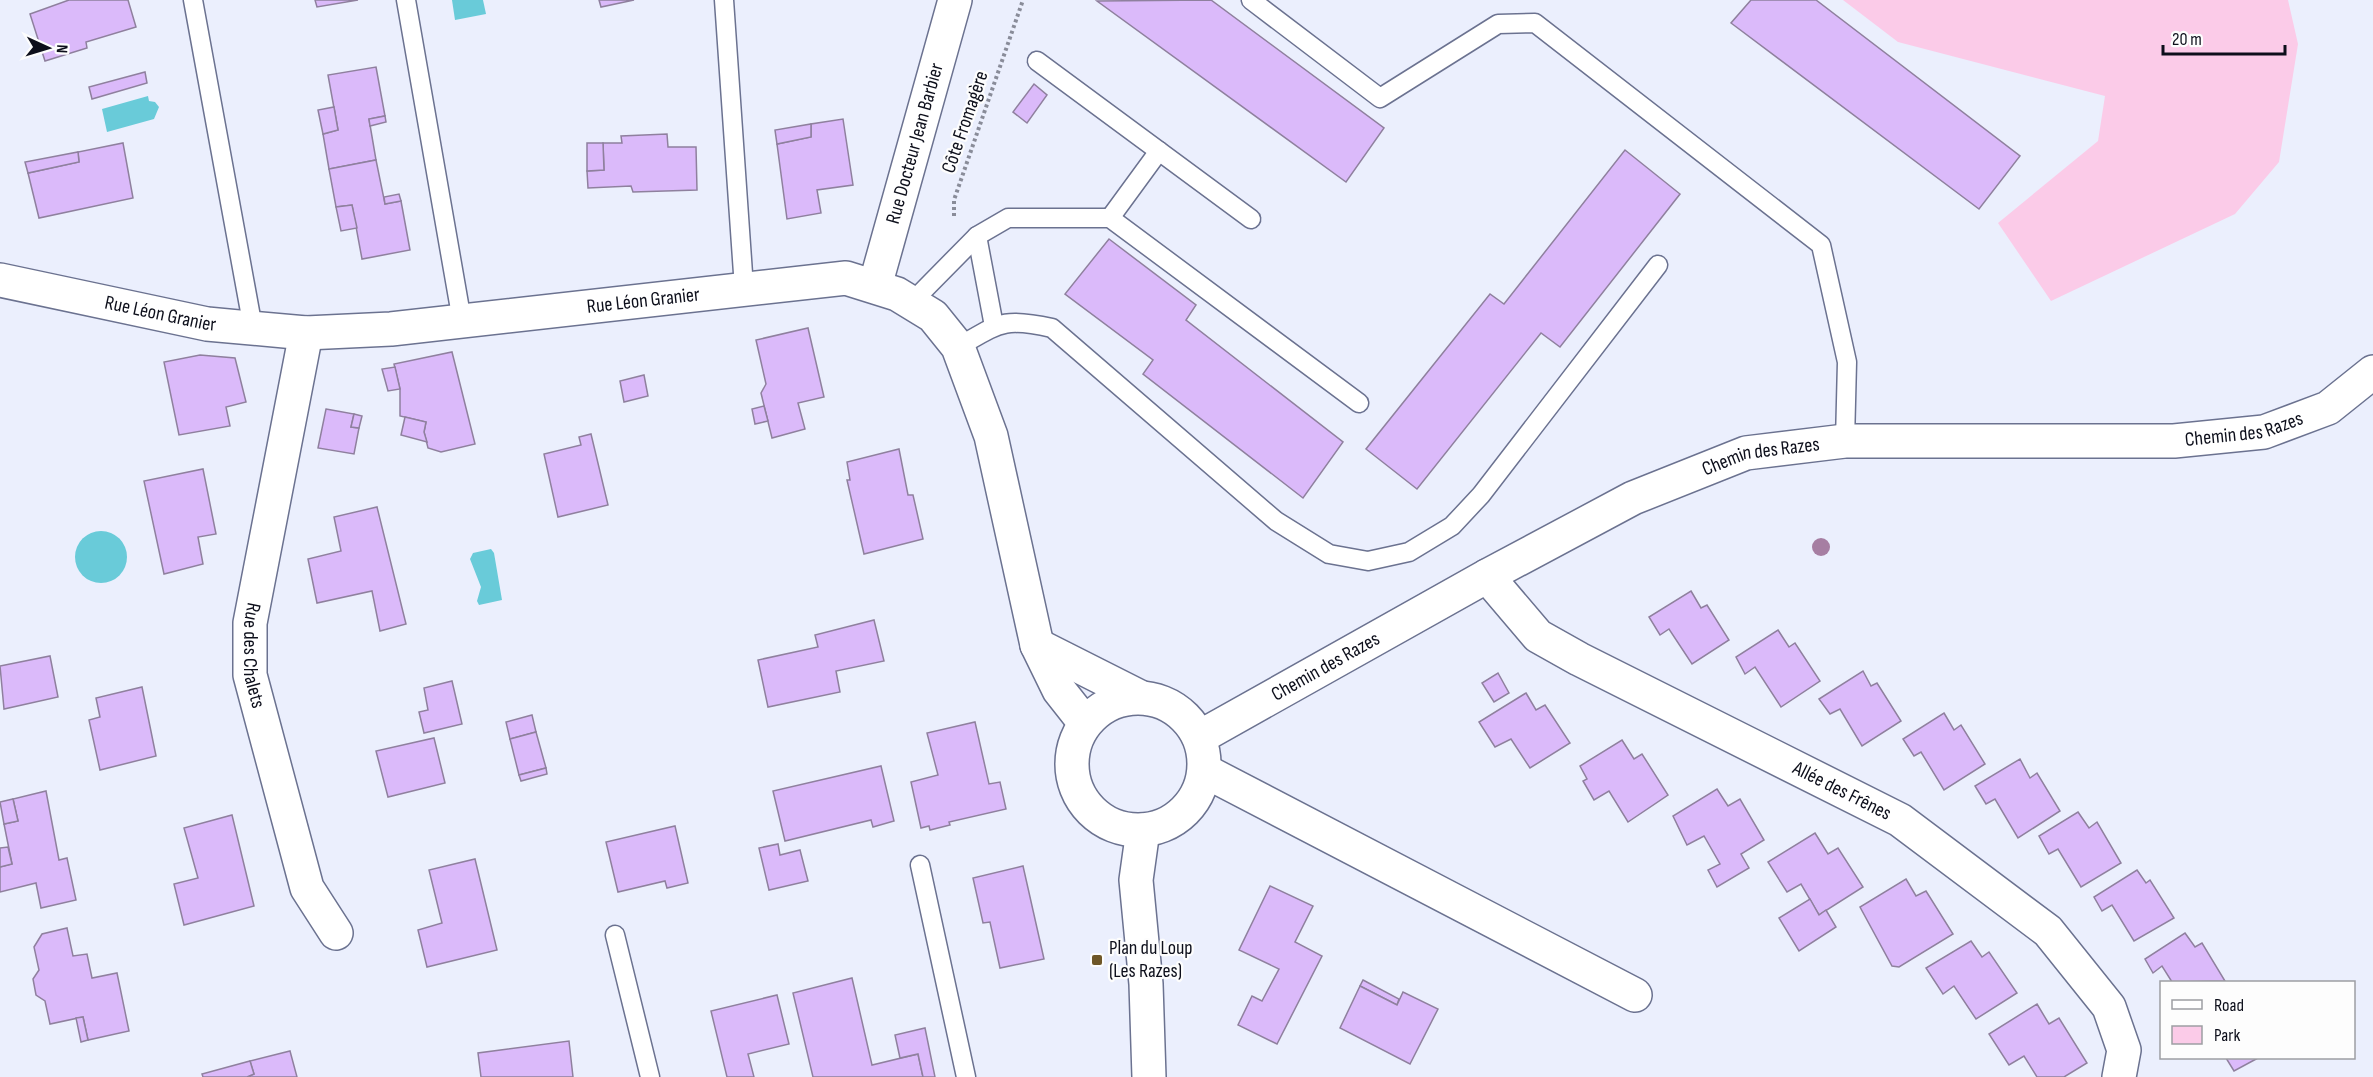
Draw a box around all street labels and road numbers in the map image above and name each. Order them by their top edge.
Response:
street label: Rue Docteur Jean Barbier [881,60,949,227]
street label: Côte Fromagère [936,68,994,176]
street label: Rue Léon Granier [586,282,701,319]
street label: Rue Léon Granier [102,291,217,337]
street label: Chemin des Razes [2184,406,2306,452]
street label: Chemin des Razes [1698,432,1821,481]
street label: Rue des Chalets [238,601,270,711]
street label: Chemin des Razes [1267,627,1384,706]
street label: Allée des Frênes [1788,756,1895,826]

